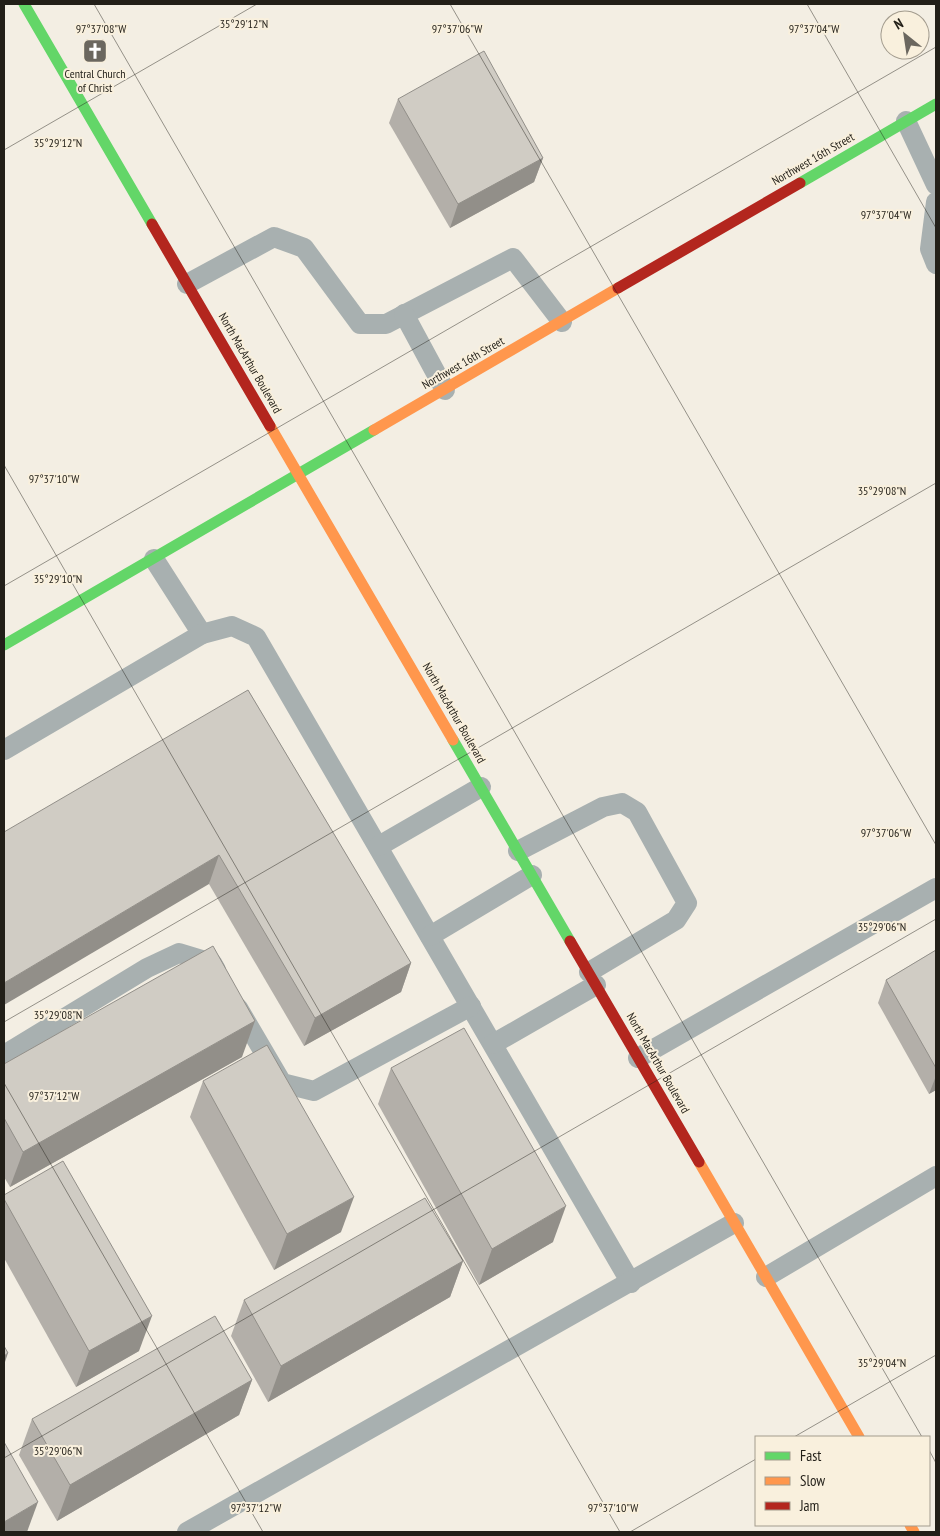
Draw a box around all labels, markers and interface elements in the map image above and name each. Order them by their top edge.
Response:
north arrow [880,10,930,60]
text: N [891,14,906,33]
text: 35°29'12"N [220,16,268,31]
text: 97°37'08"W [76,21,126,36]
text: 97°37'06"W [432,21,482,36]
text: 97°37'04"W [789,21,839,36]
church icon: Central Church of Christ [82,38,108,64]
place label: Central Church of Christ [65,66,125,95]
street label: Northwest 16th Street [769,129,857,188]
text: 35°29'12"N [34,135,82,150]
text: 97°37'04"W [861,207,911,222]
street label: North MacArthur Boulevard [216,310,285,416]
street label: Northwest 16th Street [419,333,507,392]
text: 97°37'10"W [29,471,79,486]
text: 35°29'08"N [858,483,906,498]
text: 35°29'10"N [34,571,82,586]
street label: North MacArthur Boulevard [420,660,489,766]
text: 97°37'06"W [861,825,911,840]
text: 35°29'06"N [858,919,906,934]
text: 35°29'08"N [34,1007,82,1022]
street label: North MacArthur Boulevard [624,1010,693,1116]
text: 97°37'12"W [29,1088,79,1103]
text: 35°29'04"N [858,1355,906,1370]
legend [755,1436,930,1526]
text: 35°29'06"N [34,1443,82,1458]
text: Fast [800,1446,821,1465]
text: Slow [800,1471,825,1490]
text: Jam [799,1496,819,1515]
text: 97°37'12"W [231,1500,281,1515]
text: 97°37'10"W [588,1500,638,1515]

